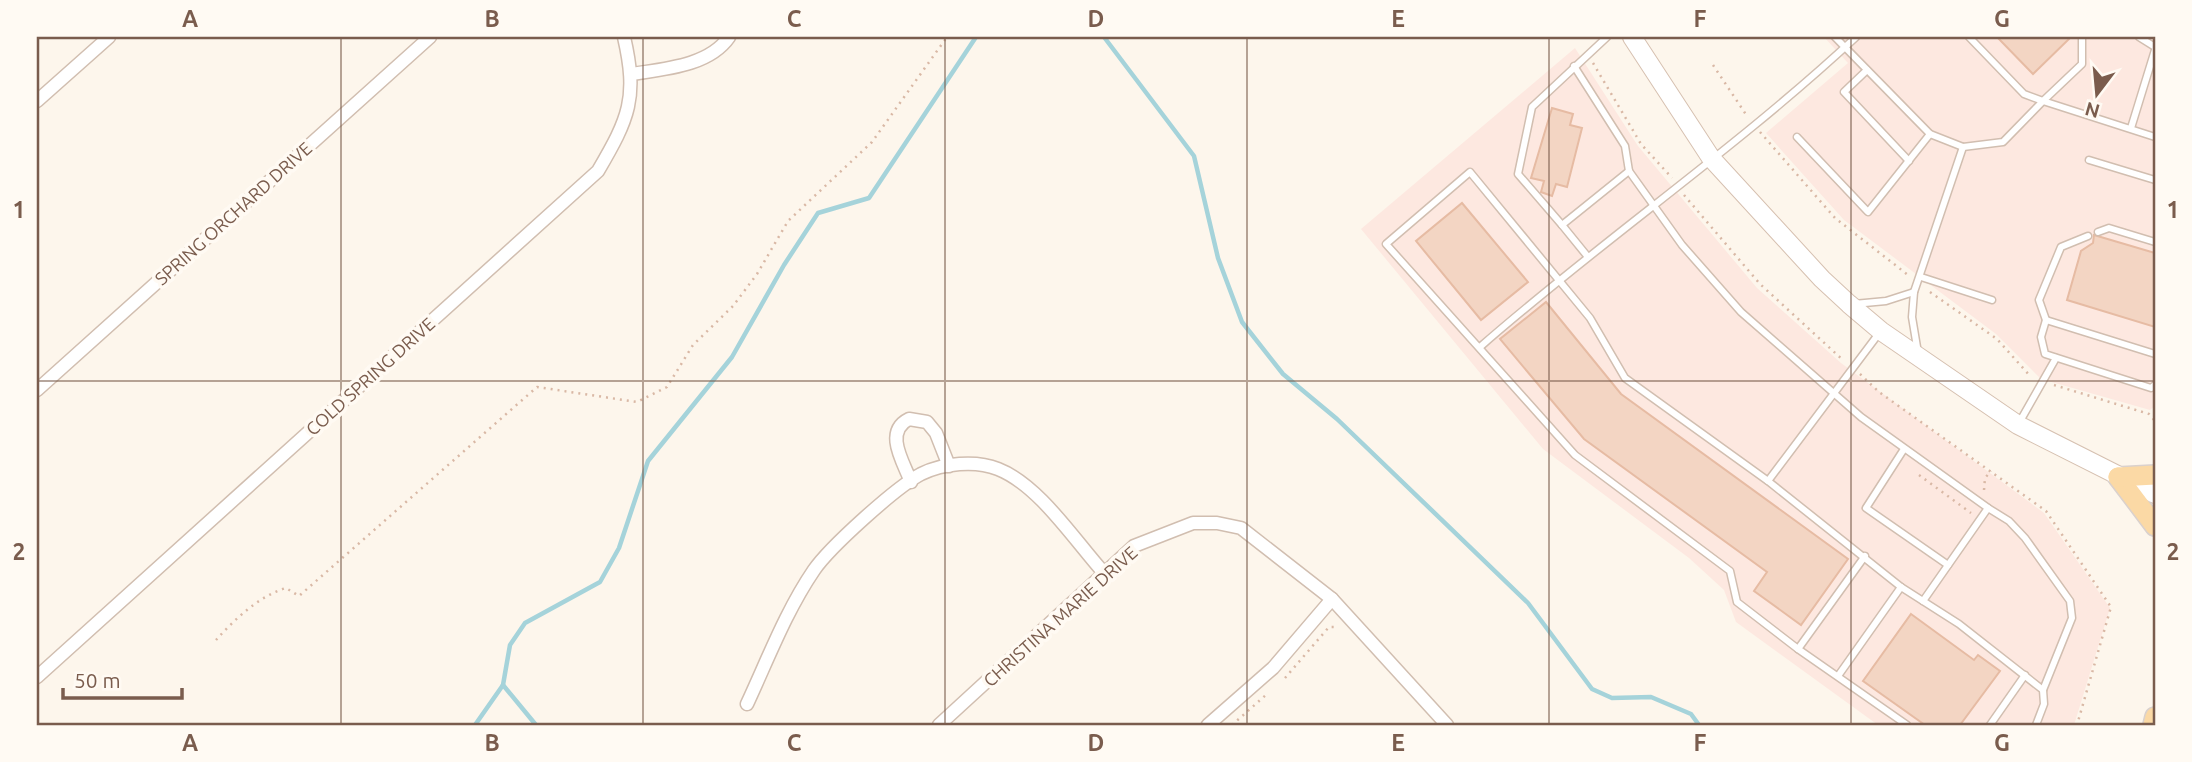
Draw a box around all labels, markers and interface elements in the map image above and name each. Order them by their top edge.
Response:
text: A [182,6,198,31]
text: B [484,6,500,31]
text: C [787,6,802,31]
text: D [1088,6,1104,31]
text: E [1391,6,1405,31]
text: F [1694,6,1707,31]
text: G [1994,6,2010,31]
north arrow [2062,60,2132,130]
text: N [2082,98,2102,123]
street label: SPRING ORCHARD DRIVE [151,138,315,288]
text: 1 [13,197,25,222]
text: 1 [2167,197,2179,222]
street label: COLD SPRING DRIVE [302,313,438,439]
text: 2 [13,539,25,564]
text: 2 [2167,539,2179,564]
street label: CHRISTINA MARIE DRIVE [979,542,1141,690]
scale bar [63,657,182,701]
text: 50 m [74,668,121,692]
text: A [182,730,198,755]
text: B [484,730,500,755]
text: C [787,730,802,755]
text: D [1088,730,1104,755]
text: E [1391,730,1405,755]
text: F [1694,730,1707,755]
text: G [1994,730,2010,755]

